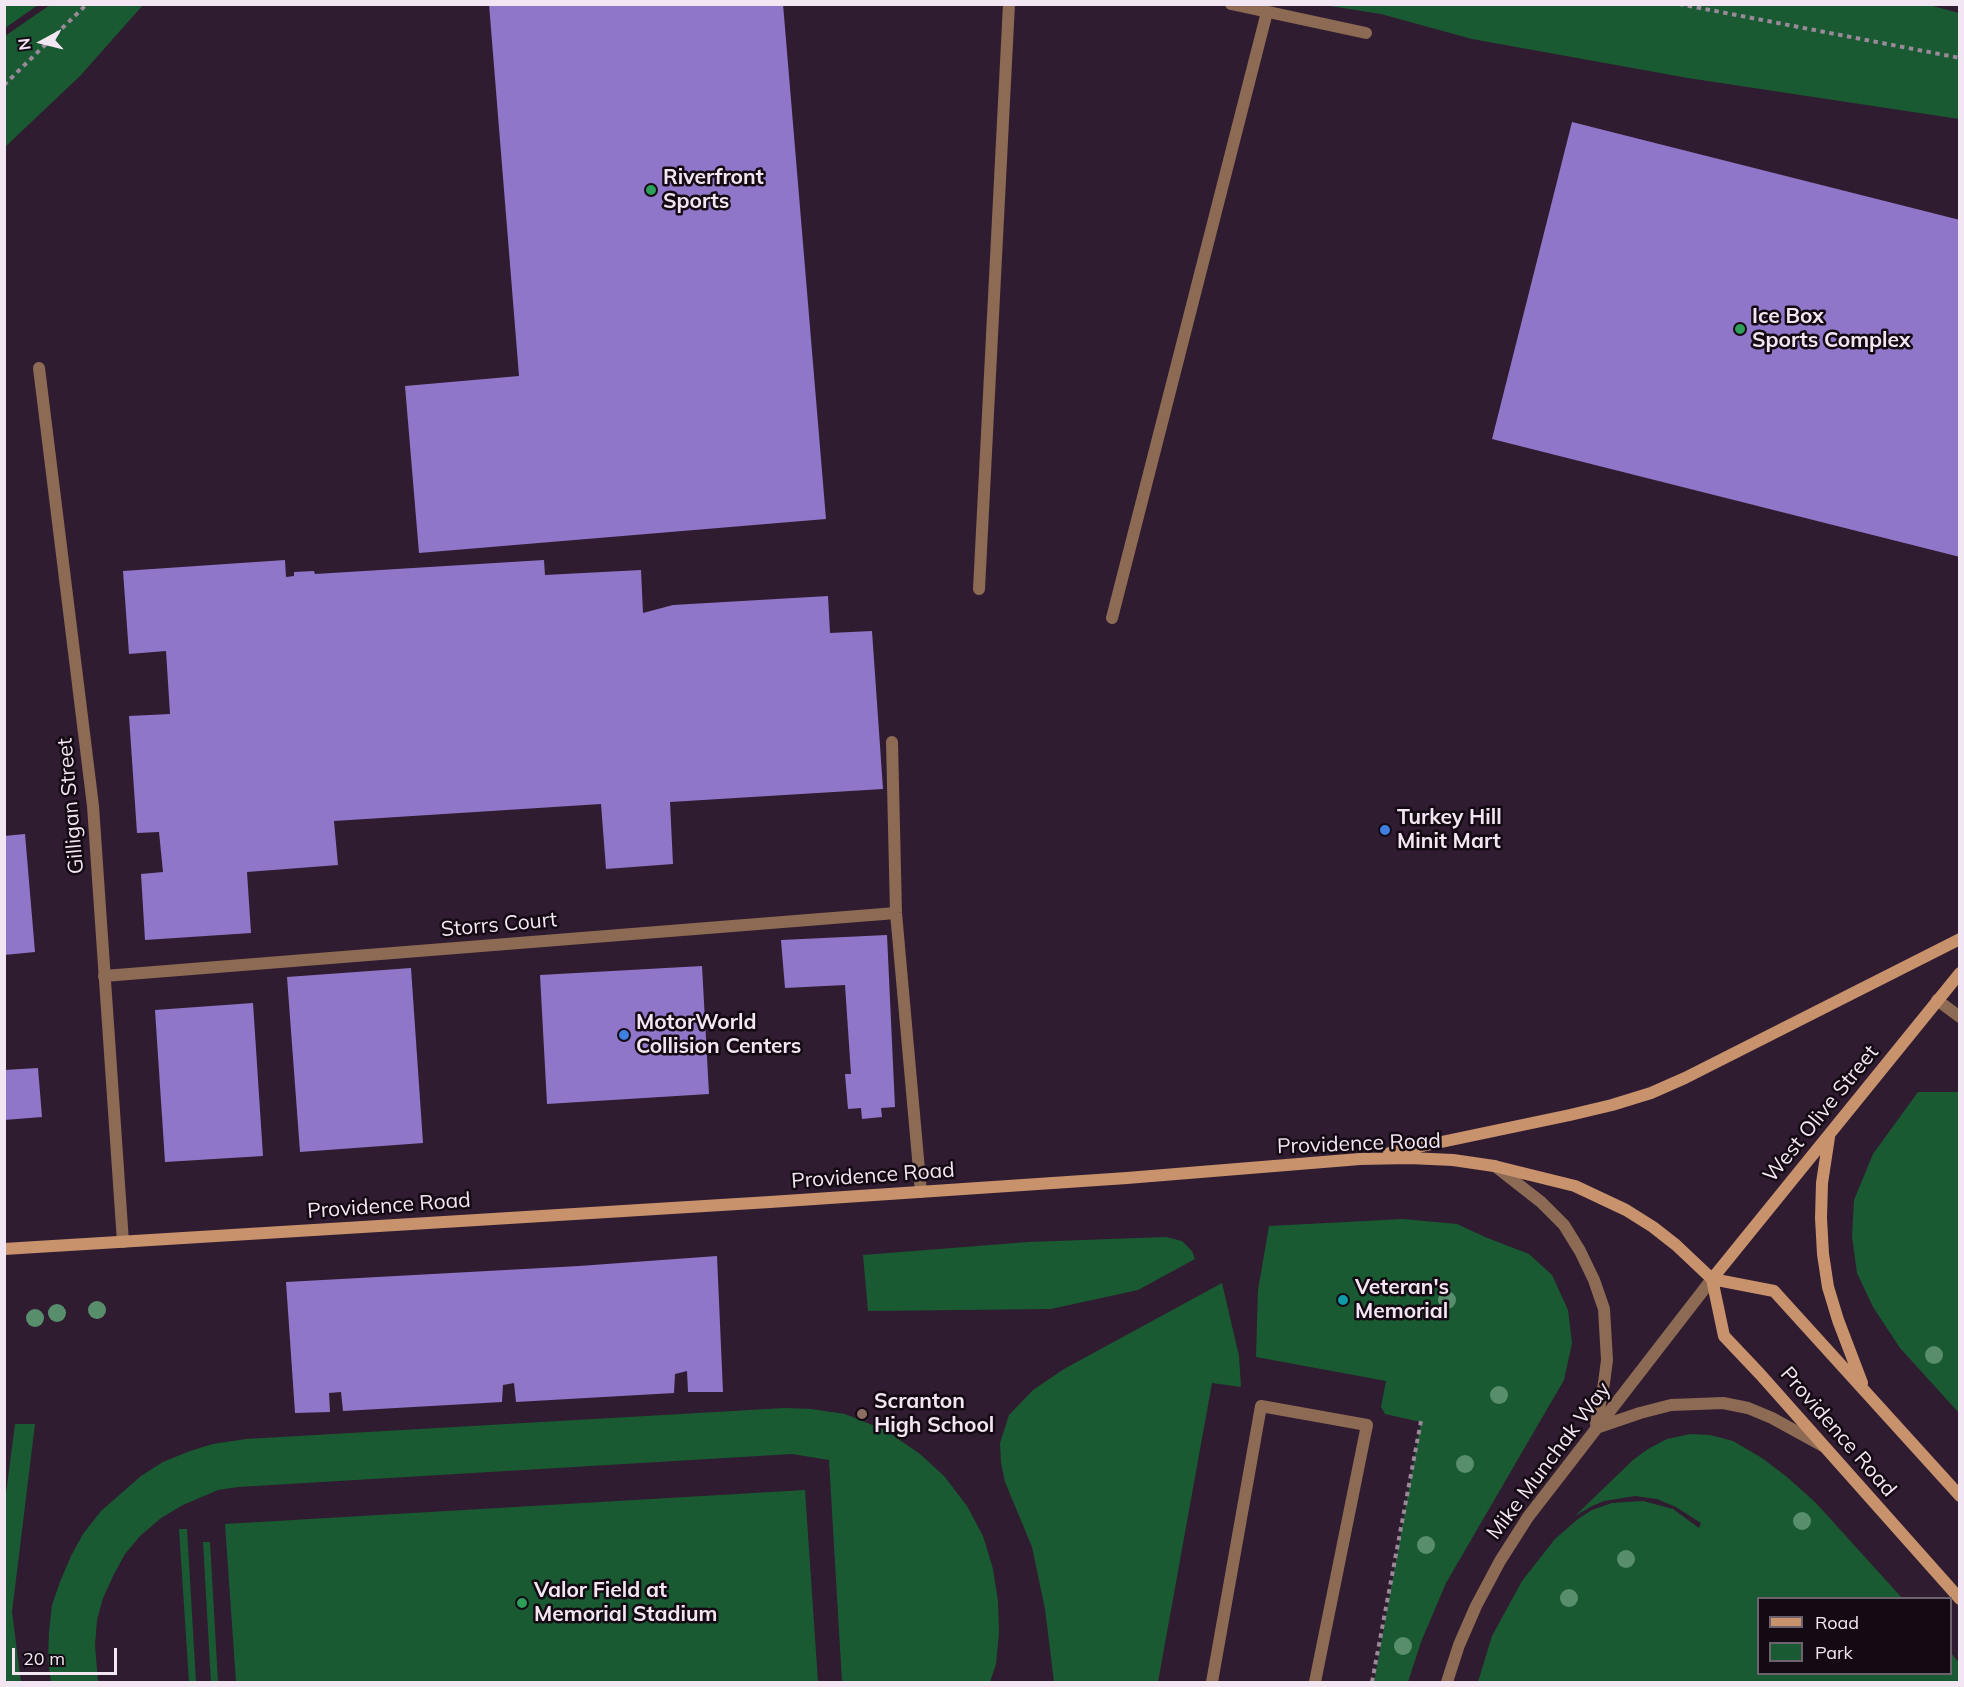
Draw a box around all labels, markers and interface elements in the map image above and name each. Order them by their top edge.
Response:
north arrow [12,12,72,72]
text: N [13,37,35,51]
place label: Riverfront Sports [663,165,764,215]
marker: Riverfront Sports [644,183,658,197]
place label: Ice Box Sports Complex [1752,304,1911,354]
marker: Ice Box Sports Complex [1733,322,1747,336]
street label: Gilligan Street [53,737,89,875]
place label: Turkey Hill Minit Mart [1397,805,1502,855]
marker: Turkey Hill Minit Mart [1378,823,1392,837]
street label: Storrs Court [440,907,558,943]
place label: MotorWorld Collision Centers [636,1010,801,1060]
marker: MotorWorld Collision Centers [617,1028,631,1042]
street label: West Olive Street [1758,1040,1884,1188]
street label: Providence Road [1277,1129,1441,1159]
street label: Providence Road [790,1158,956,1194]
street label: Providence Road [306,1188,472,1224]
place label: Veteran's Memorial [1355,1275,1449,1325]
marker: Veteran's Memorial [1336,1293,1350,1307]
street label: Providence Road [1775,1362,1901,1502]
street label: Mike Munchak Way [1482,1377,1616,1545]
place label: Scranton High School [874,1389,994,1439]
marker: Scranton High School [855,1407,869,1421]
place label: Valor Field at Memorial Stadium [534,1578,717,1628]
marker: Valor Field at Memorial Stadium [515,1596,529,1610]
legend [1757,1597,1952,1675]
text: Road [1815,1611,1859,1634]
scale bar [15,1636,120,1674]
text: Park [1815,1641,1853,1664]
text: 20 m [23,1647,65,1670]

